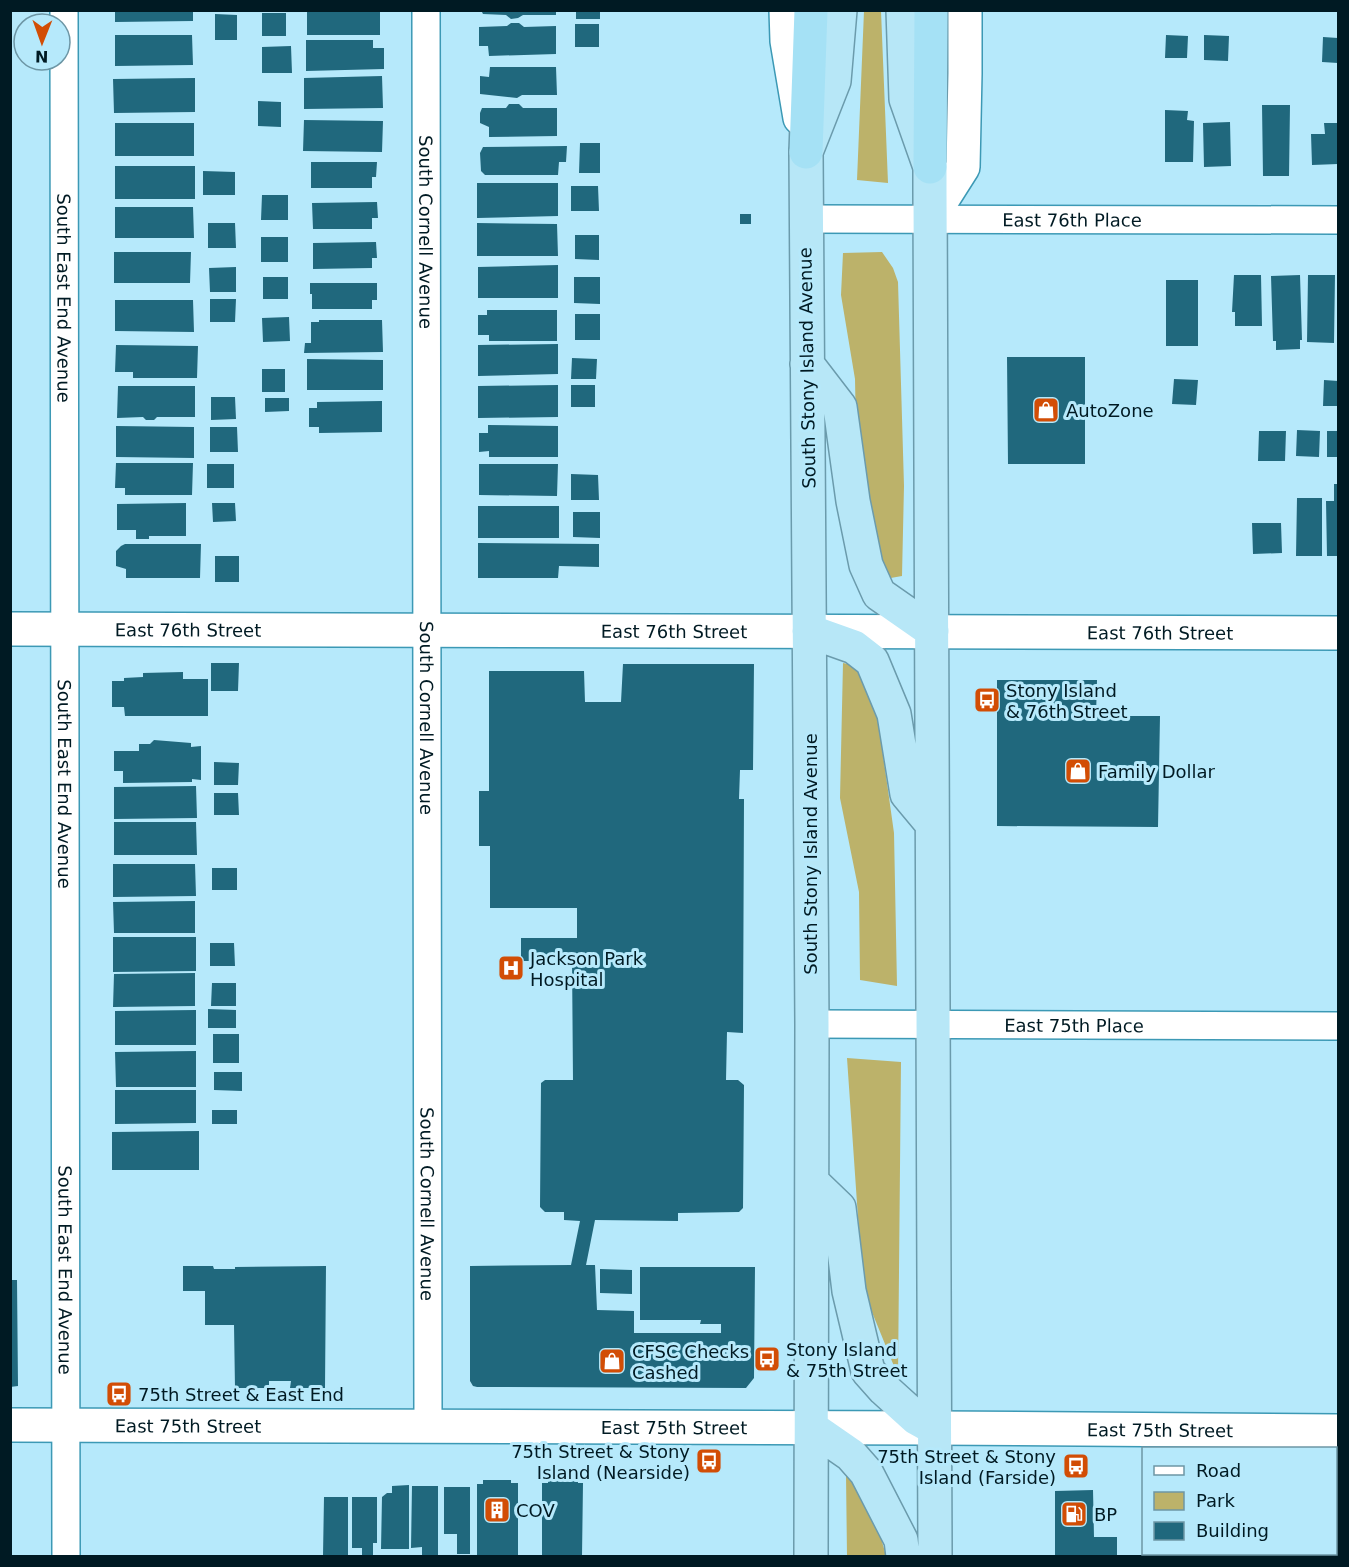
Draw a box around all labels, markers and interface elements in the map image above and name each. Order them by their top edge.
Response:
north arrow [12,12,72,72]
text: N [35,47,49,66]
street label: South Cornell Avenue [416,135,437,329]
street label: South East End Avenue [54,193,75,403]
street label: East 76th Place [1002,209,1142,230]
street label: South Stony Island Avenue [794,247,820,489]
shop icon: AutoZone [1031,395,1061,425]
place label: AutoZone [1066,400,1154,421]
street label: East 76th Street [115,619,261,640]
street label: East 76th Street [601,620,747,642]
street label: South Cornell Avenue [416,621,438,815]
street label: East 76th Street [1087,622,1233,643]
street label: South East End Avenue [54,679,76,889]
place label: Stony Island & 76th Street [1006,680,1128,722]
bus stop icon: Stony Island & 76th Street [972,685,1002,715]
street label: South Stony Island Avenue [800,733,821,975]
shop icon: Family Dollar [1063,756,1093,786]
place label: Family Dollar [1098,761,1216,782]
place label: Jackson Park Hospital [529,948,644,990]
hospital icon: Jackson Park Hospital [496,953,526,983]
street label: East 75th Place [1004,1014,1144,1036]
street label: South Cornell Avenue [417,1107,438,1301]
street label: South East End Avenue [55,1165,76,1375]
place label: Stony Island & 75th Street [786,1339,908,1381]
place label: CFSC Checks Cashed [632,1341,749,1383]
bus stop icon: Stony Island & 75th Street [752,1344,782,1374]
shop icon: CFSC Checks Cashed [597,1346,627,1376]
bus stop icon: 75th Street & East End [104,1379,134,1409]
place label: 75th Street & East End [138,1384,344,1405]
street label: East 75th Street [115,1415,261,1436]
street label: East 75th Street [601,1416,747,1438]
street label: East 75th Street [1087,1419,1233,1441]
place label: 75th Street & Stony Island (Nearside) [511,1441,690,1483]
bus stop icon: 75th Street & Stony Island (Nearside) [694,1446,724,1476]
place label: 75th Street & Stony Island (Farside) [877,1446,1056,1488]
legend [1142,1447,1337,1555]
bus stop icon: 75th Street & Stony Island (Farside) [1061,1451,1091,1481]
text: Road [1196,1460,1241,1481]
text: Park [1196,1490,1235,1511]
building icon: COV [482,1495,512,1525]
fuel station icon: BP [1059,1499,1089,1529]
place label: COV [516,1500,555,1521]
place label: BP [1094,1504,1117,1525]
text: Building [1196,1520,1269,1541]

